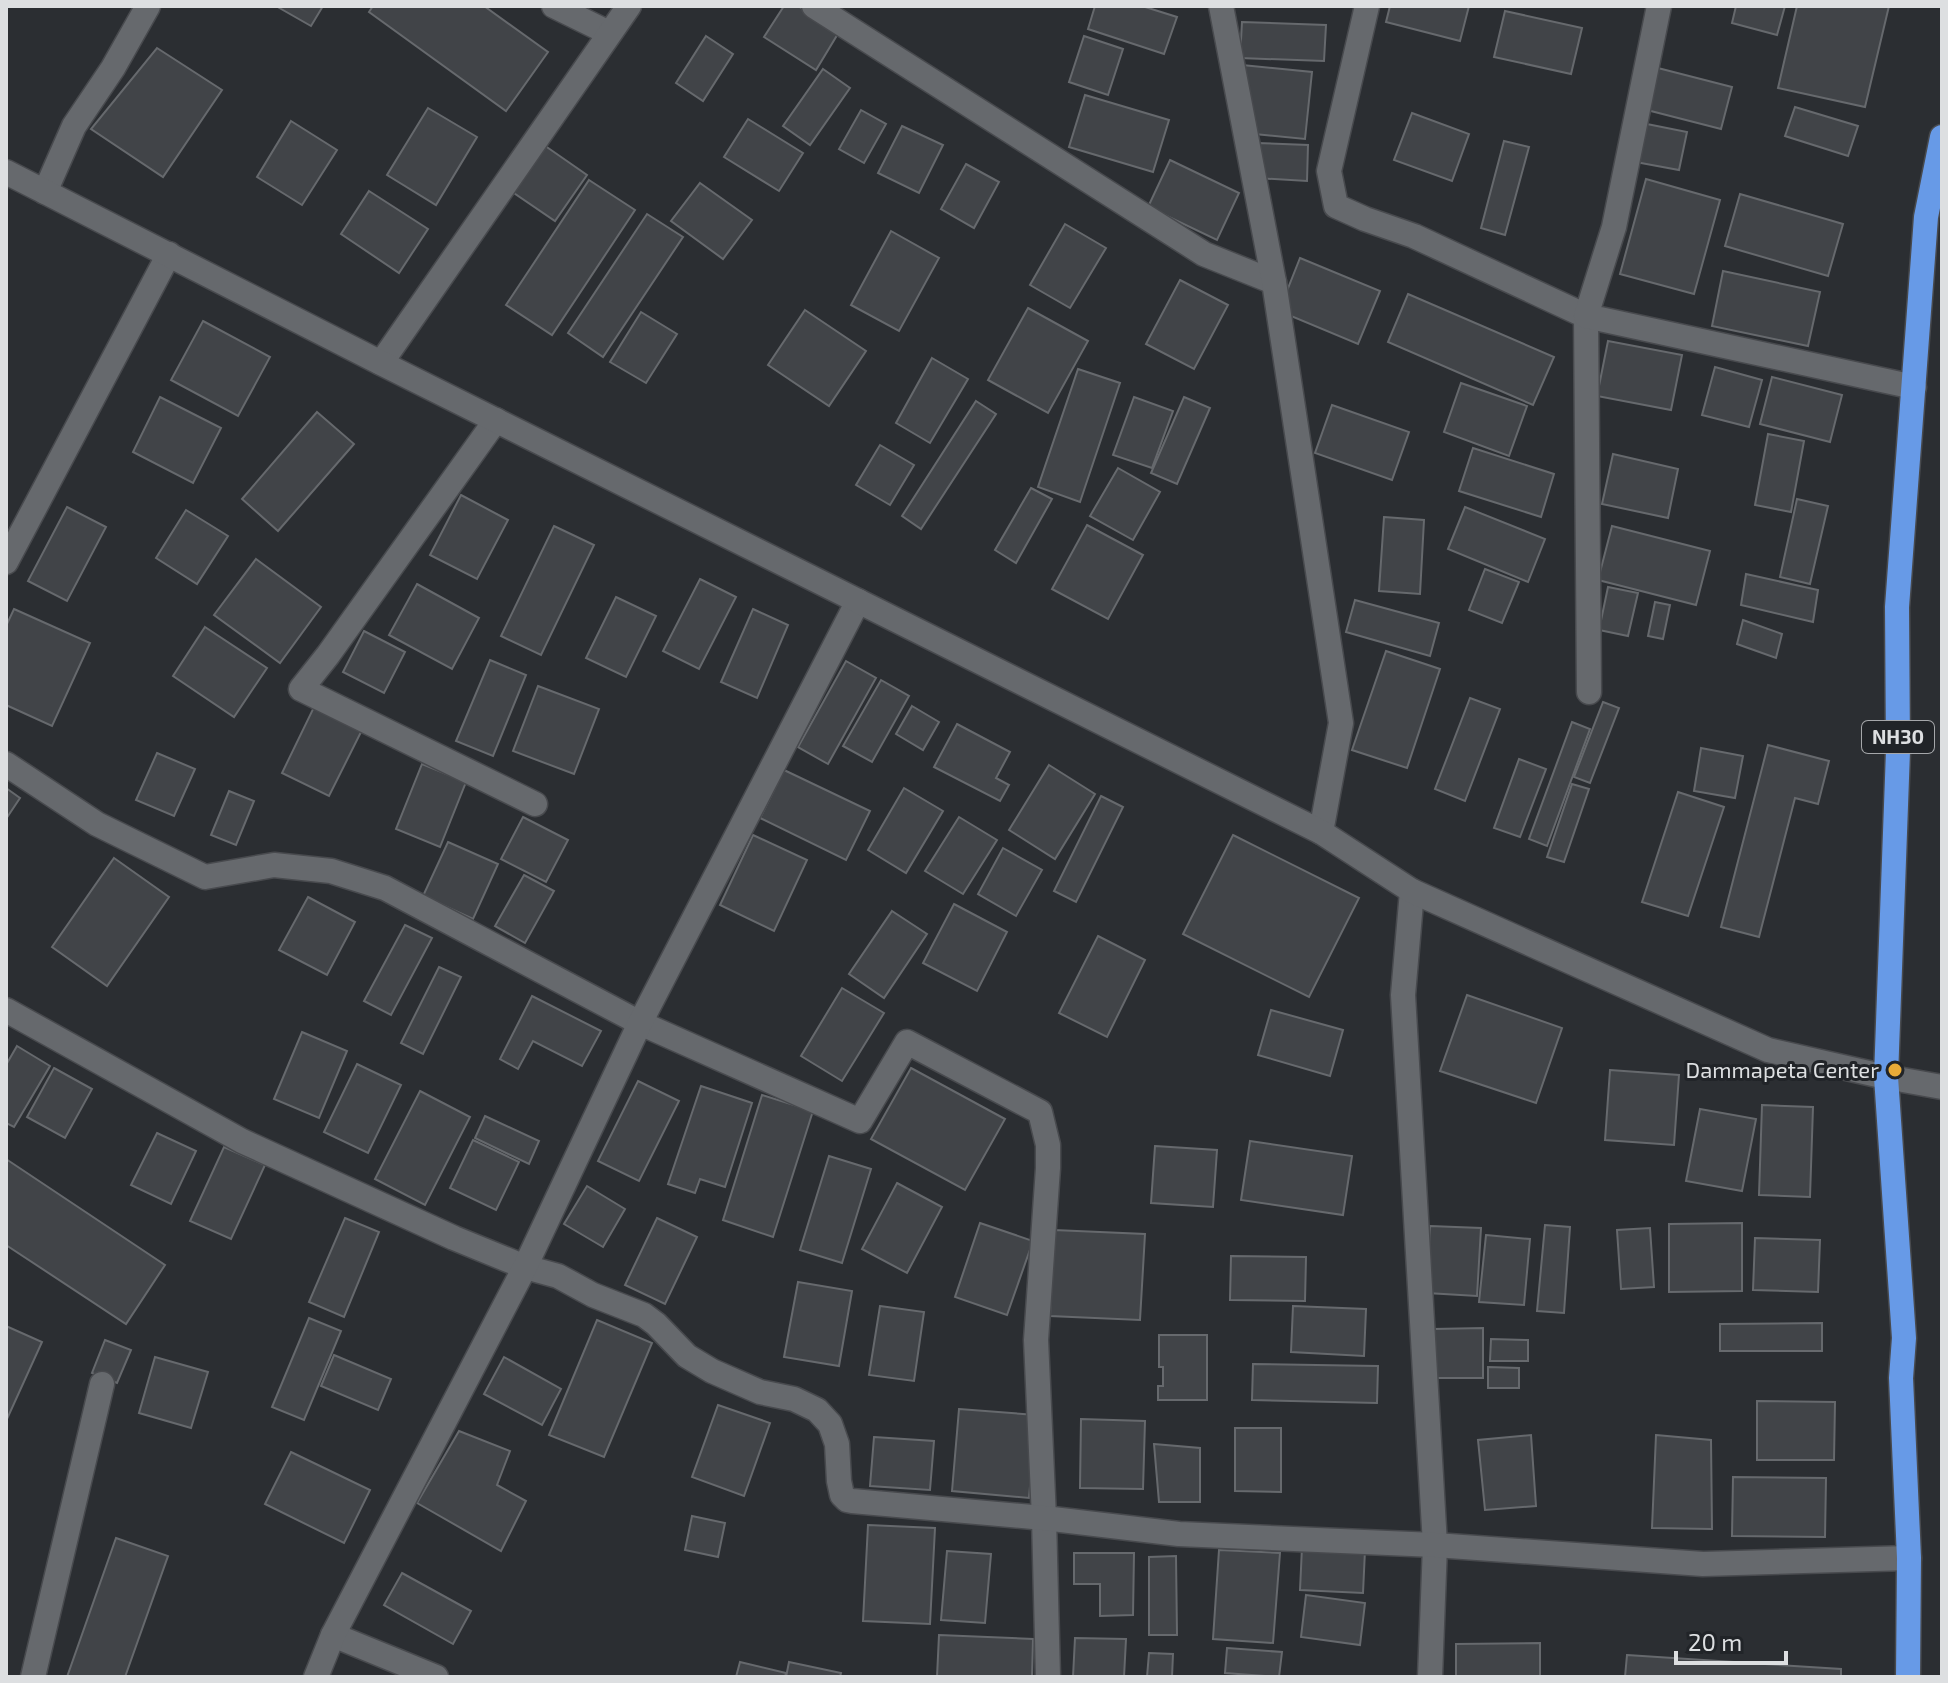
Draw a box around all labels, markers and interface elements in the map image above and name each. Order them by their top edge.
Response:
road number: NH30 [1862,721,1934,753]
place label: Dammapeta Center [1686,1056,1879,1082]
marker: Dammapeta Center [1886,1061,1904,1079]
scale bar [1676,1615,1786,1665]
text: 20 m [1688,1627,1742,1656]

